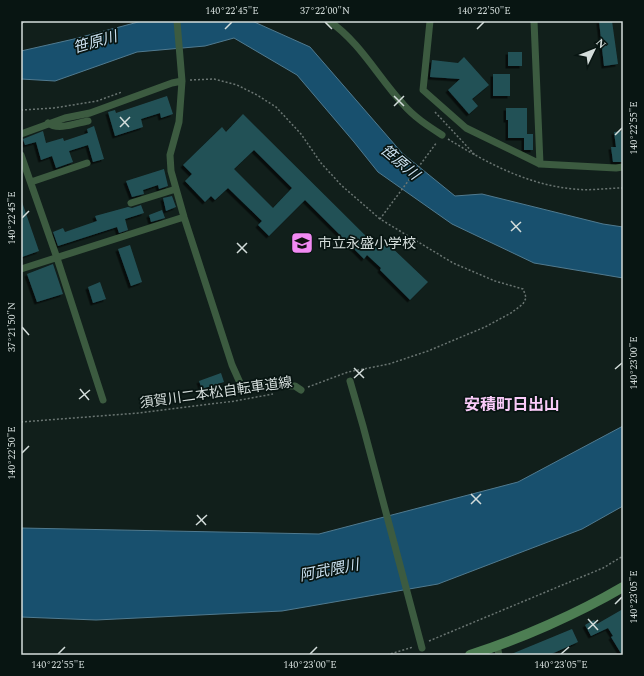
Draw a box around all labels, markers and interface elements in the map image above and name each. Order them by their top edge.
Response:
text: 140°22'45"E [205,3,259,19]
text: 37°22'00"N [300,3,350,19]
text: 140°22'50"E [457,3,511,19]
water label: 笹原川 [70,25,122,60]
north arrow [574,30,614,70]
text: N [592,34,610,53]
text: 140°22'55"E [626,101,642,155]
water label: 笹原川 [375,139,426,187]
text: 140°22'45"E [4,191,20,245]
school or university icon: 市立永盛小学校 [289,230,315,256]
place label: 市立永盛小学校 [318,233,416,254]
text: 37°21'50"N [4,302,20,352]
text: 140°23'00"E [626,336,642,390]
street label: 須賀川二本松自転車道線 [138,371,294,414]
district label: 安積町日出山 [464,393,560,417]
text: 140°22'50"E [4,426,20,480]
water label: 阿武隈川 [297,553,363,588]
text: 140°23'05"E [626,570,642,624]
text: 140°22'55"E [31,657,85,673]
text: 140°23'00"E [283,657,337,673]
text: 140°23'05"E [534,657,588,673]

